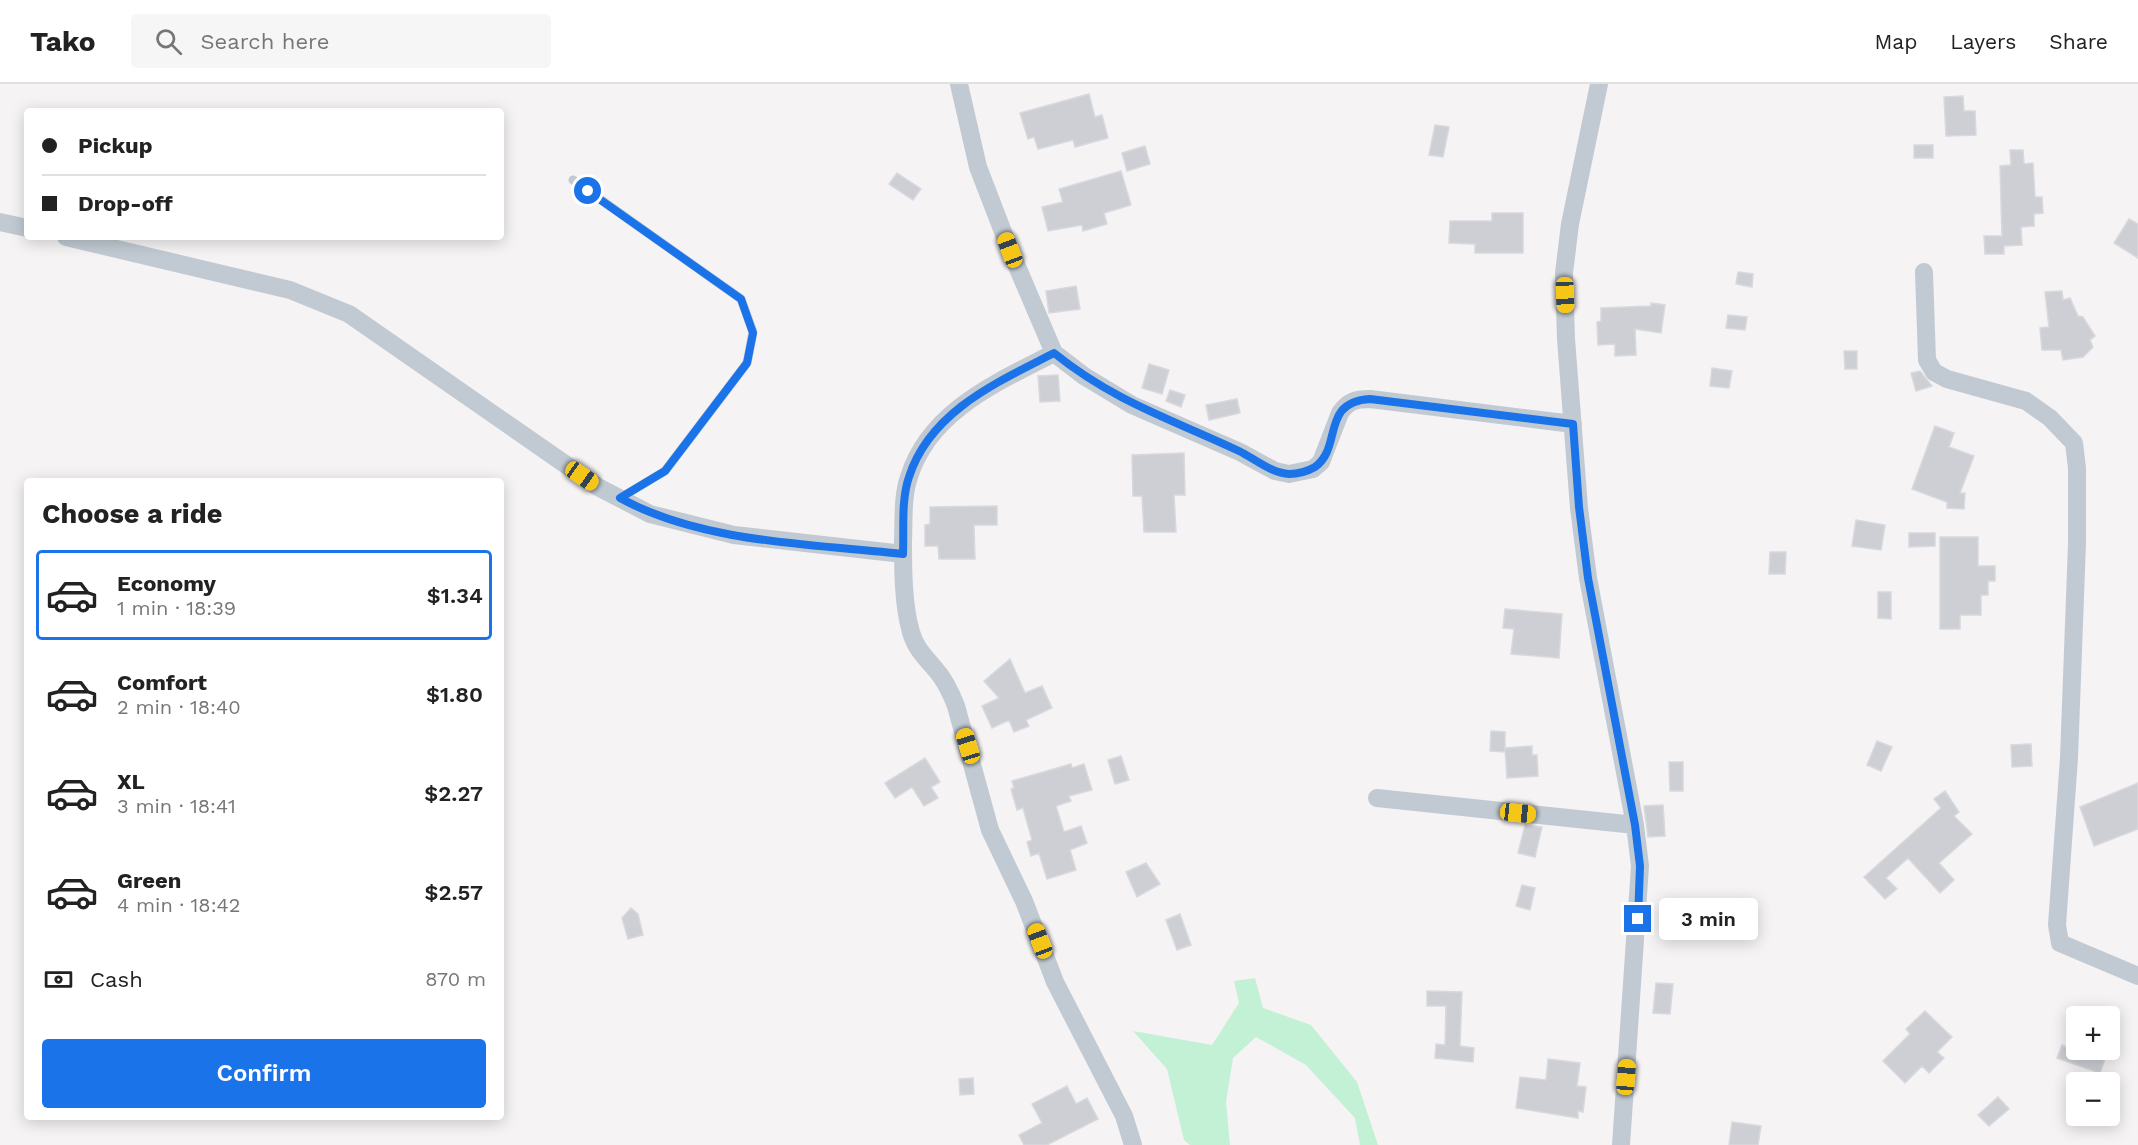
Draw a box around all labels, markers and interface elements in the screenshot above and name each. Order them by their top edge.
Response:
search box [131,14,551,68]
text: Tako [30,25,95,58]
icon: search [152,25,185,58]
text: Search here [200,29,329,54]
text: Map [1874,29,1917,54]
text: Layers [1950,29,2016,54]
text: Share [2049,29,2108,54]
text: Pickup [78,133,153,158]
route start [574,177,601,204]
text: Drop-off [78,191,173,216]
car [995,230,1025,270]
car [1555,277,1575,313]
car [562,458,602,494]
text: Choose a ride [42,498,222,530]
icon: car [45,568,99,622]
text: Economy [117,571,216,596]
text: $1.34 [427,583,483,608]
text: 1 min · 18:39 [117,596,236,620]
icon: car [45,667,99,721]
text: Comfort [117,670,207,695]
text: $1.80 [426,682,483,707]
text: 2 min · 18:40 [117,695,241,719]
car [954,726,982,766]
icon: car [45,766,99,820]
text: XL [117,769,145,794]
text: $2.27 [424,781,483,806]
text: 3 min · 18:41 [117,794,236,818]
car [1499,802,1537,824]
icon: car [45,865,99,919]
text: Green [117,868,181,893]
text: $2.57 [424,880,483,905]
text: 4 min · 18:42 [117,893,240,917]
callout: 3 min [1659,898,1758,940]
route end [1624,905,1651,932]
text: 3 min [1681,907,1736,931]
car [1025,921,1055,961]
icon: cash [42,963,75,996]
text: Cash [90,967,143,992]
text: 870 m [425,967,486,991]
map controls [2066,1006,2120,1126]
button: + [2066,1006,2120,1060]
button: Confirm [42,1039,486,1108]
car [1615,1058,1637,1096]
button: − [2066,1072,2120,1126]

